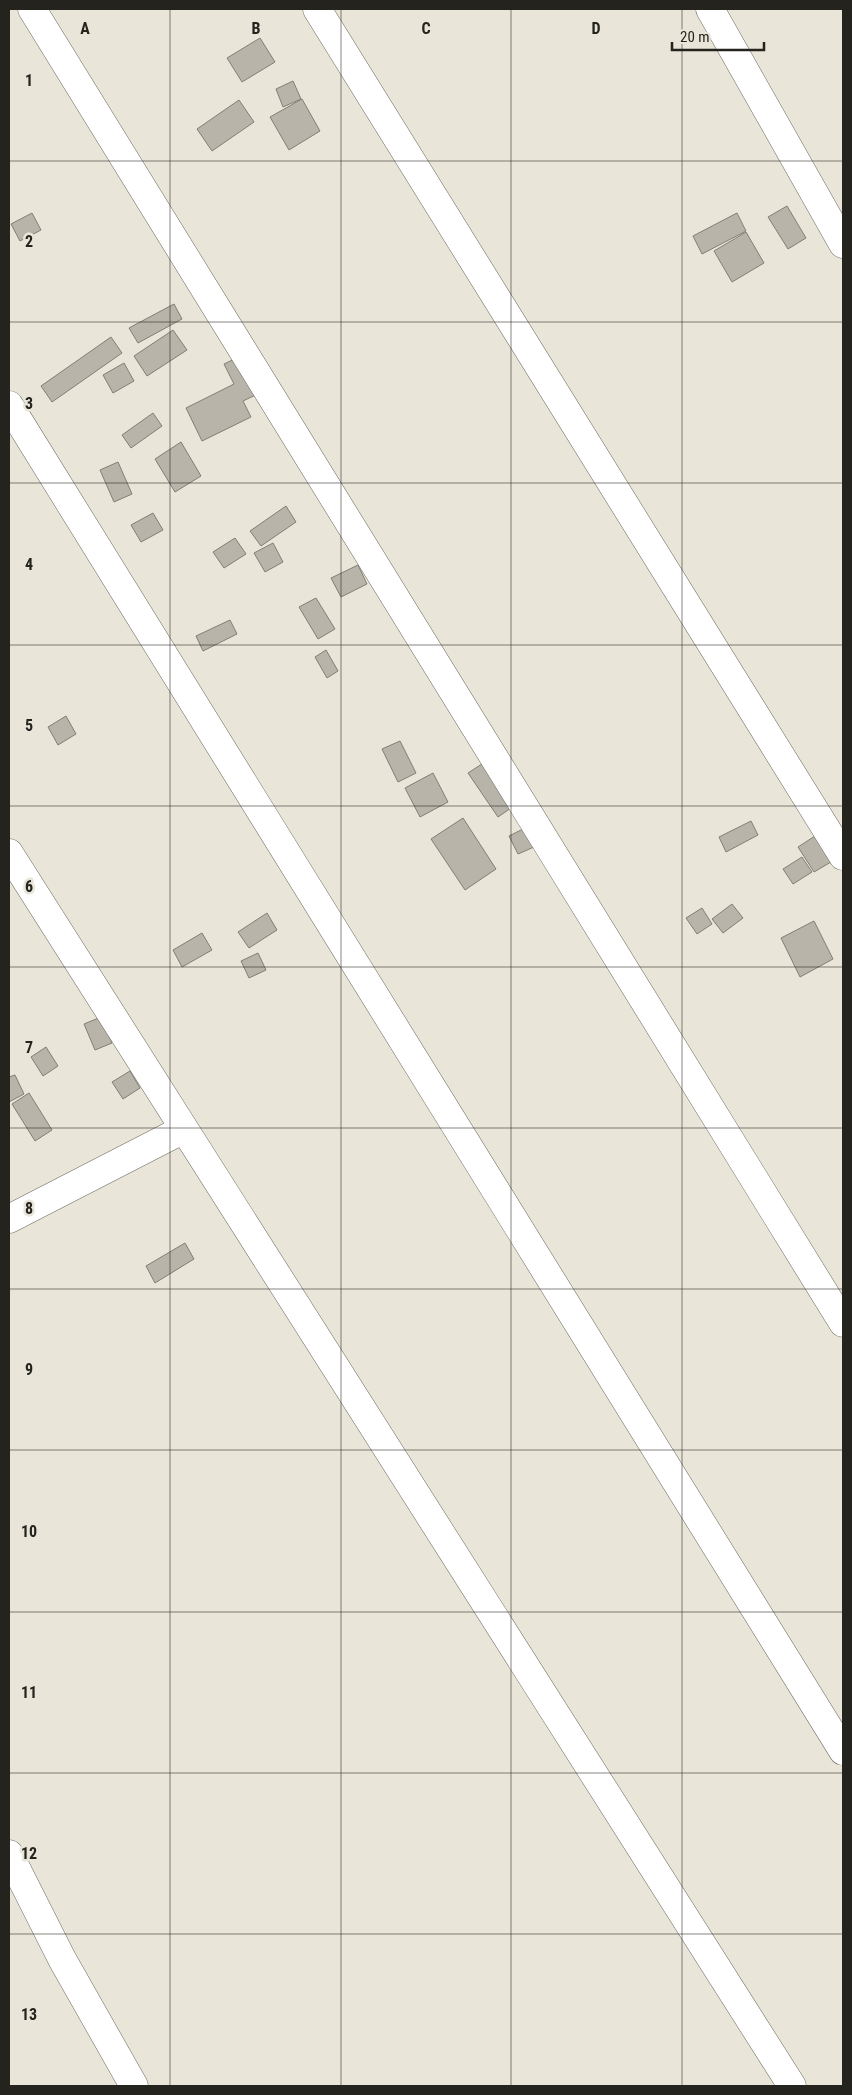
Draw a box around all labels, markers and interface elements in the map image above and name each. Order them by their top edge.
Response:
text: A [80,19,90,38]
text: B [252,19,261,38]
text: C [421,19,431,38]
text: D [591,19,601,38]
scale bar [672,20,764,52]
text: 20 m [680,28,710,46]
text: 1 [25,71,33,90]
text: 2 [25,232,33,251]
text: 3 [25,394,33,413]
text: 4 [25,555,33,574]
text: 5 [25,716,33,735]
text: 6 [25,877,33,896]
text: 7 [25,1038,33,1057]
text: 8 [25,1199,33,1218]
text: 9 [25,1360,33,1379]
text: 10 [21,1522,37,1541]
text: 11 [21,1683,37,1702]
text: 12 [21,1844,37,1863]
text: 13 [21,2005,37,2024]

